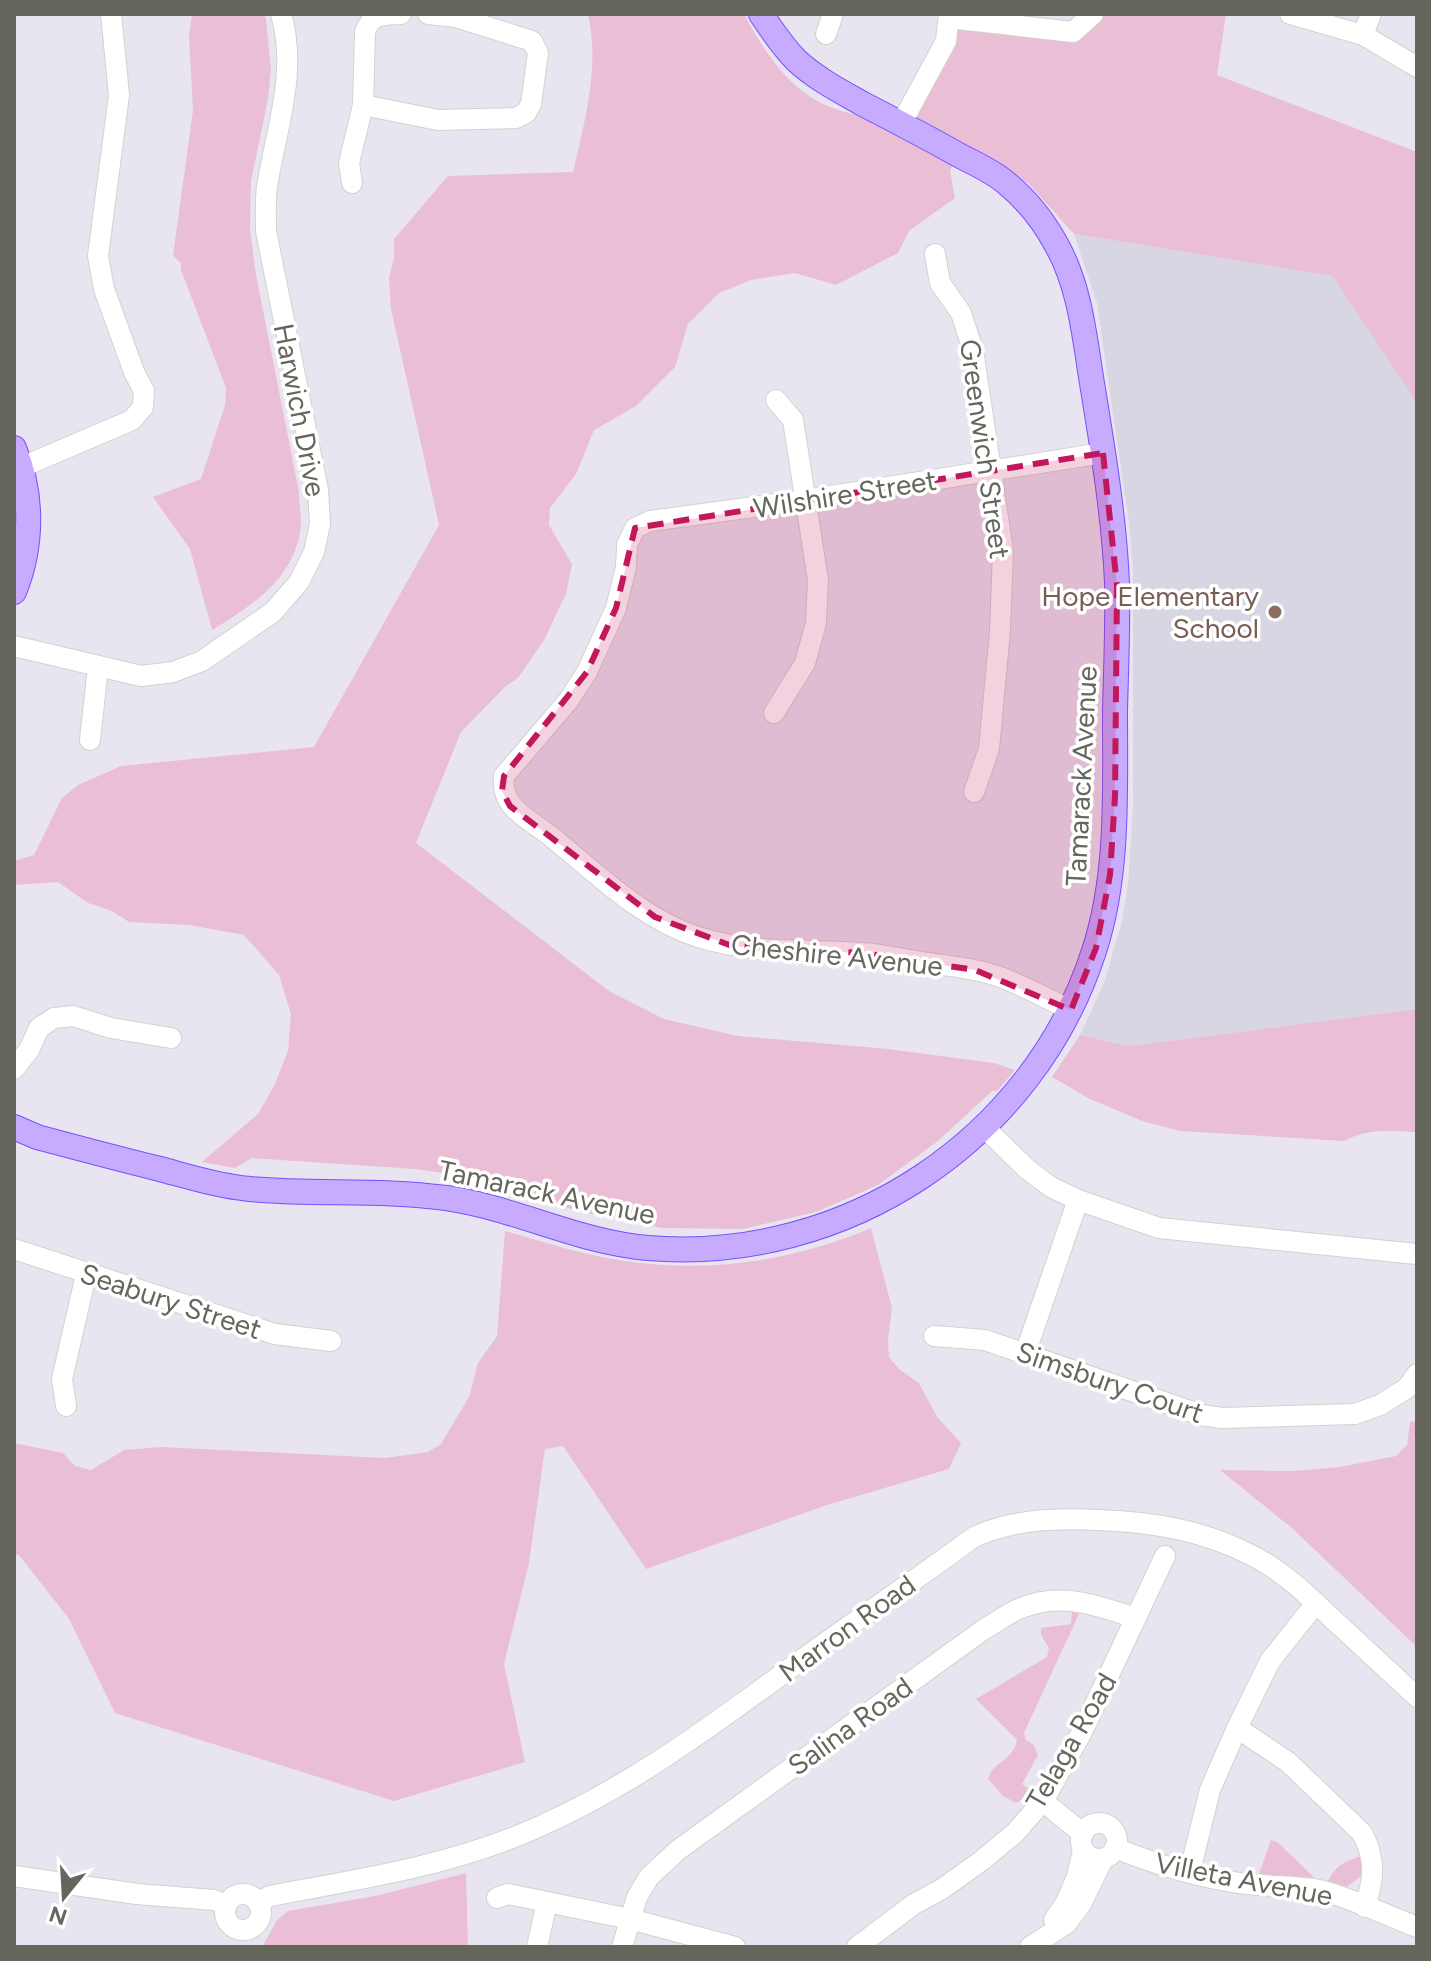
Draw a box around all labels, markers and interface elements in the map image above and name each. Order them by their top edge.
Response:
street label: Harwich Drive [267,321,333,499]
street label: Greenwich Street [953,337,1017,561]
street label: Wilshire Street [751,463,939,525]
place label: Hope Elementary School [1041,579,1259,645]
marker: Hope Elementary School [1266,603,1284,621]
street label: Tamarack Avenue [1058,665,1104,887]
street label: Cheshire Avenue [729,927,945,983]
street label: Tamarack Avenue [436,1152,658,1232]
street label: Seabury Street [76,1256,266,1346]
street label: Simsbury Court [1012,1334,1208,1430]
street label: Marron Road [772,1567,922,1689]
street label: Telaga Road [1018,1667,1124,1815]
street label: Salina Road [781,1670,919,1782]
street label: Villeta Avenue [1152,1845,1336,1913]
north arrow [24,1857,104,1937]
text: N [46,1900,70,1931]

